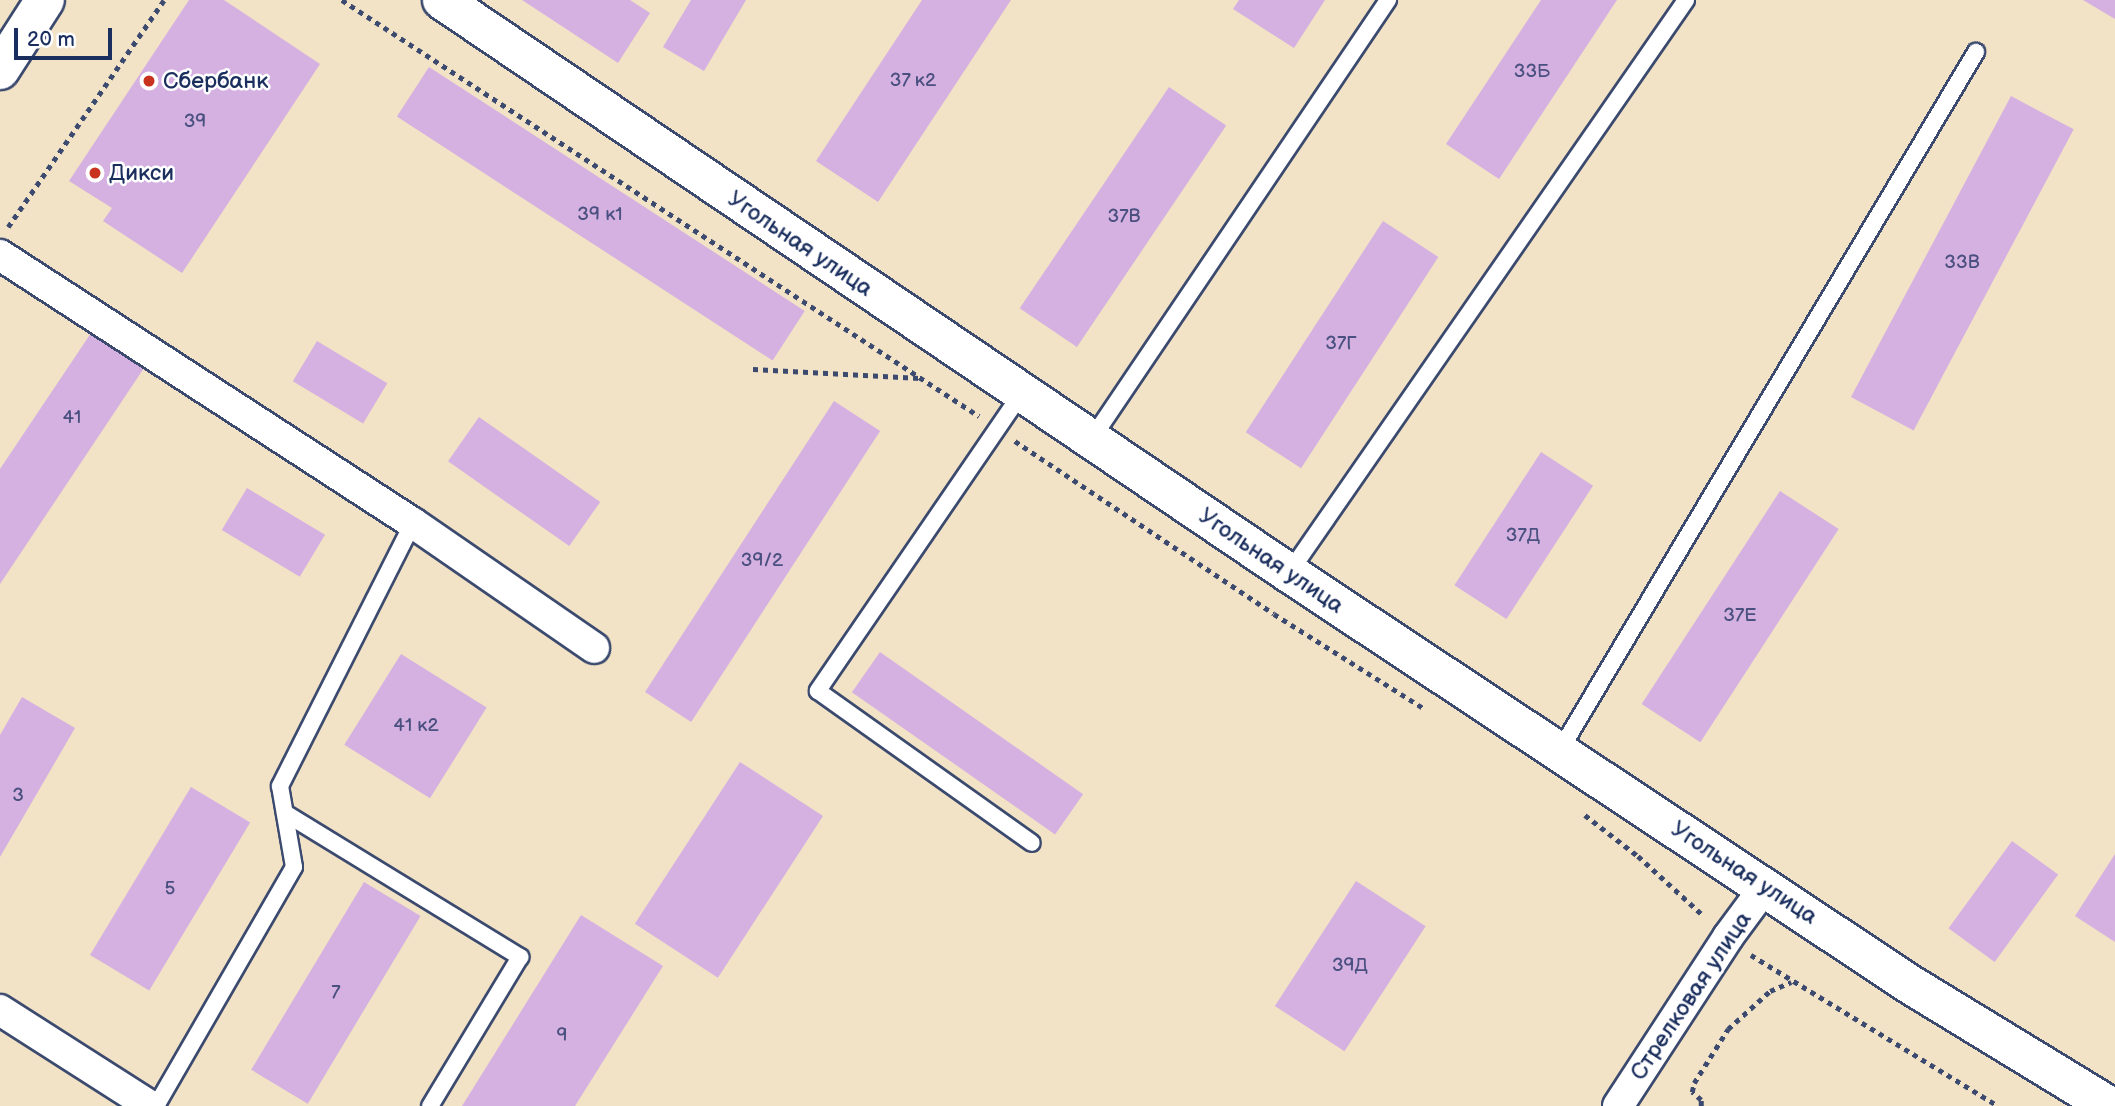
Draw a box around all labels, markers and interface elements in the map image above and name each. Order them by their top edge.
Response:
scale bar [18,14,116,58]
text: 20 m [27,27,75,52]
house number: 33Б [1514,61,1550,83]
place label: Сбербанк [163,67,268,95]
house number: 37 к2 [889,70,937,92]
marker: Сбербанк [141,73,157,89]
house number: 39 [184,111,206,133]
place label: Дикси [109,159,174,187]
marker: Дикси [87,165,103,181]
street label: Угольная улица [722,185,878,303]
house number: 39 к1 [577,204,623,226]
house number: 37В [1107,206,1141,228]
house number: 33В [1944,252,1980,274]
house number: 37Г [1325,333,1357,355]
house number: 41 [63,407,81,429]
street label: Угольная улица [1193,502,1349,620]
house number: 37Д [1506,525,1540,547]
house number: 39/2 [741,550,783,572]
house number: 37Е [1723,605,1757,627]
house number: 41 к2 [393,715,439,737]
house number: 3 [12,785,24,807]
street label: Угольная улица [1666,815,1822,931]
house number: 5 [165,878,175,900]
street label: Стрелковая улица [1624,907,1758,1085]
house number: 39Д [1332,955,1368,977]
house number: 7 [331,982,341,1004]
house number: 9 [557,1025,567,1047]

